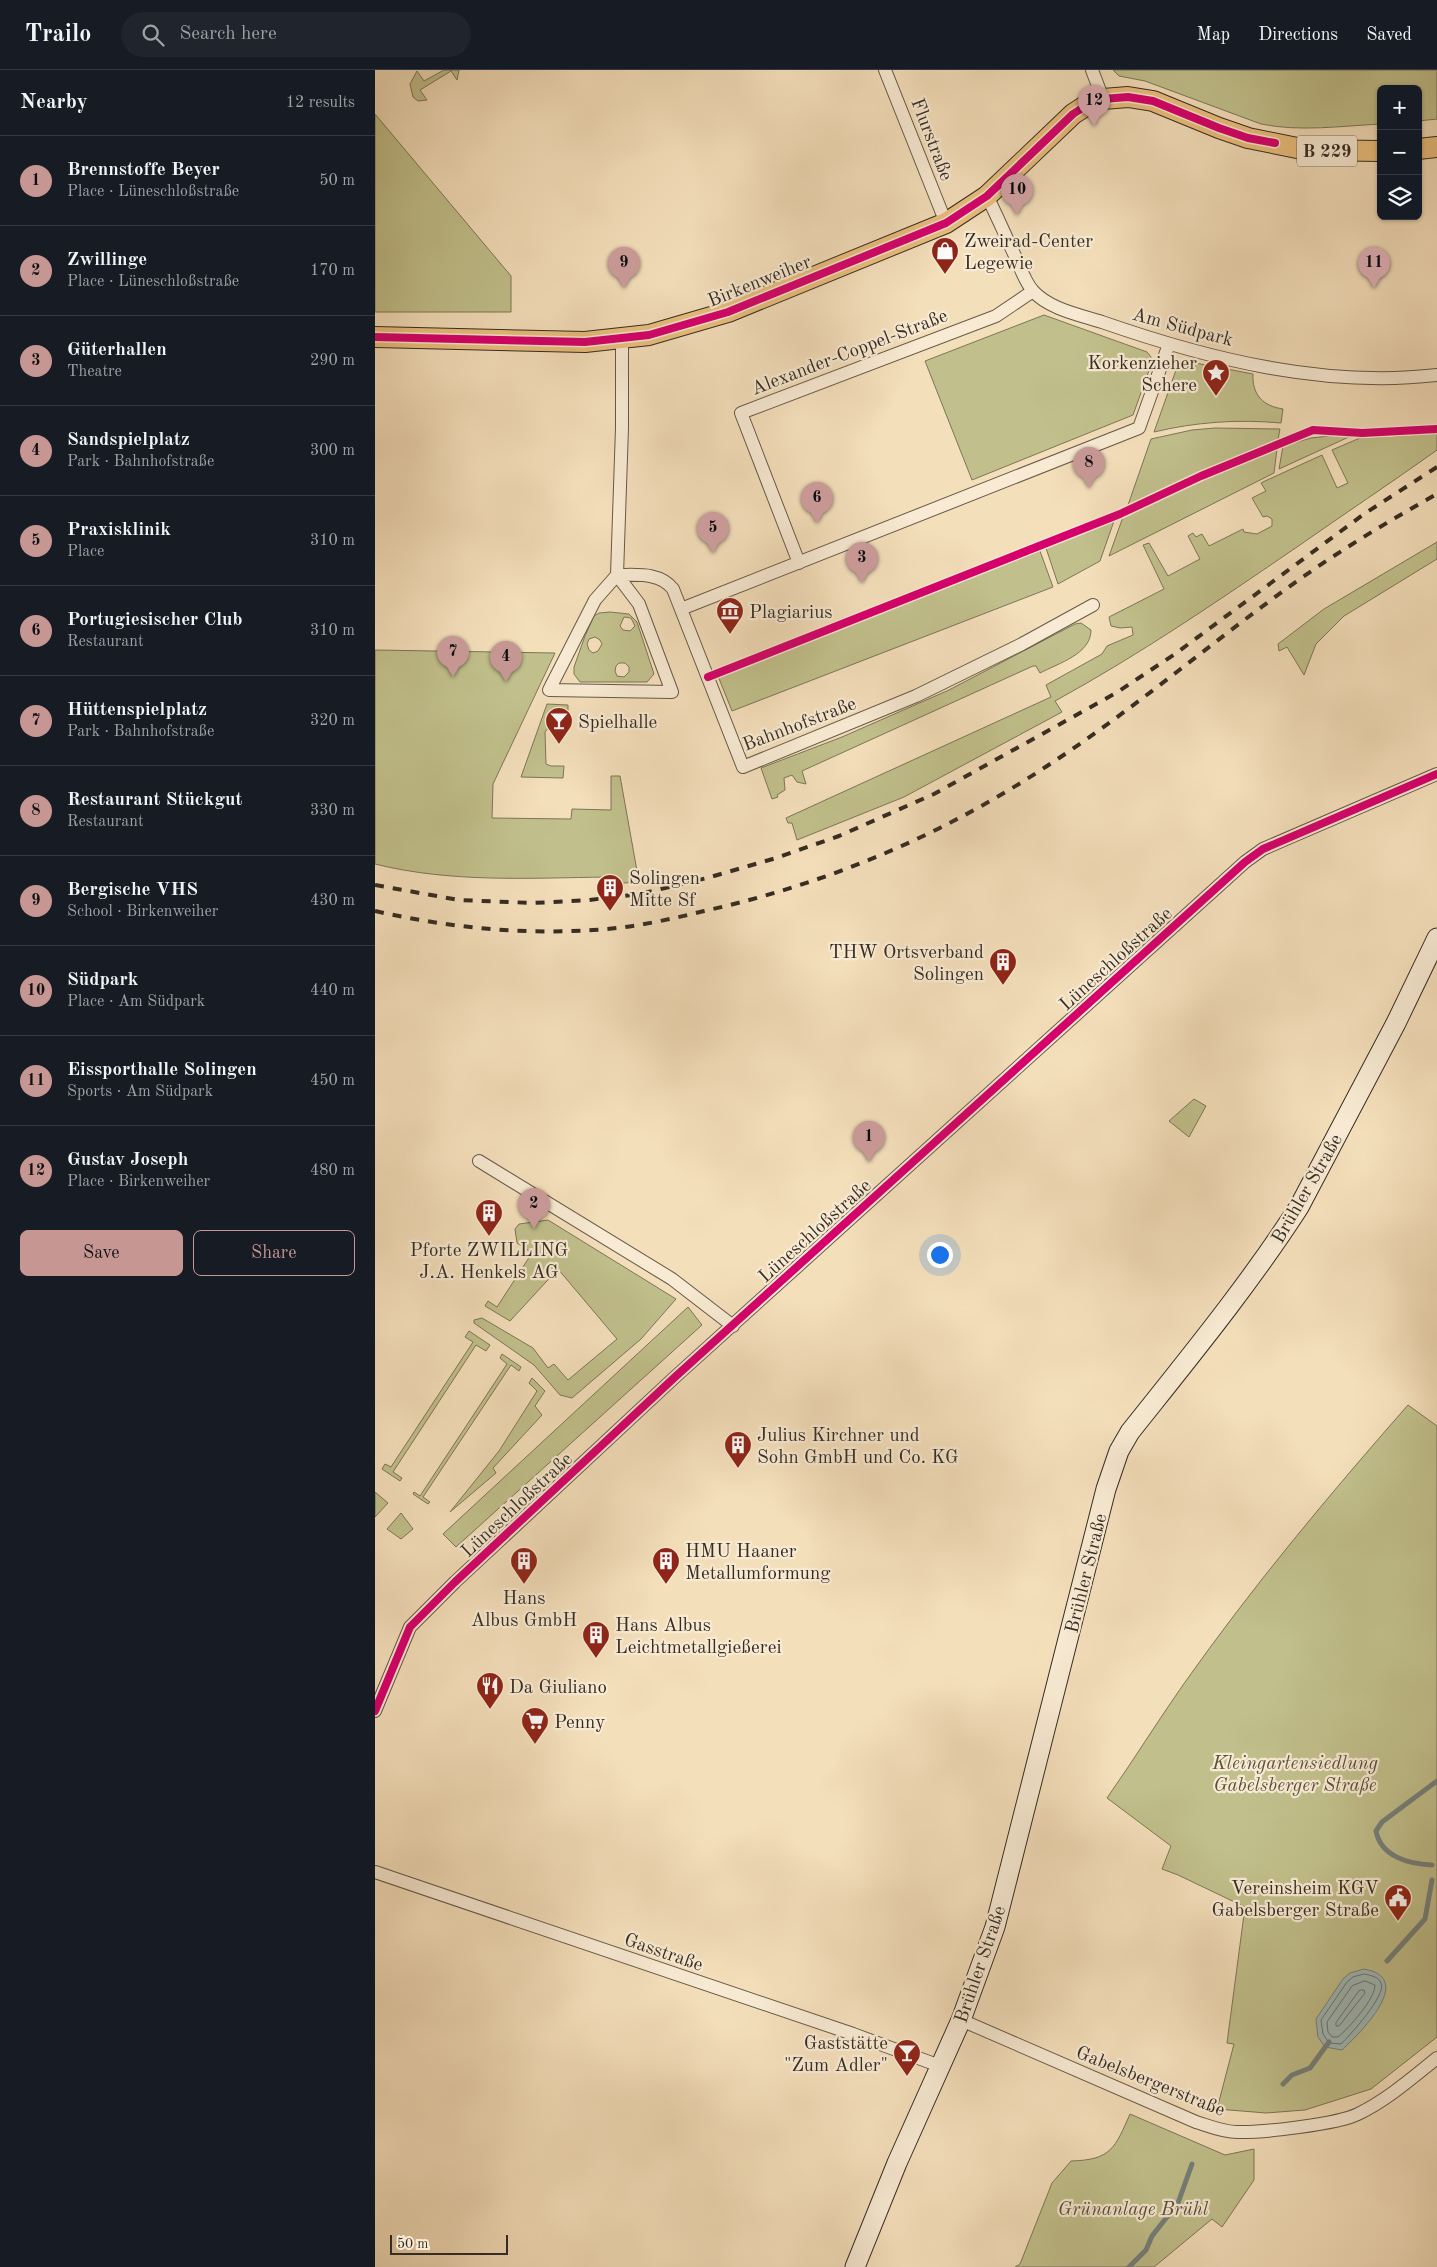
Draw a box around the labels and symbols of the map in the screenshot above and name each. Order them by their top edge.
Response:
pin: 12 [1078,85,1110,126]
street label: Flurstraße [906,96,955,184]
road number: B 229 [1297,136,1357,166]
pin: 10 [1001,174,1033,215]
place label: Zweirad-Center Legewie [964,233,1093,274]
shop icon: Zweirad-Center Legewie [930,236,960,275]
pin: 9 [608,247,640,288]
pin: 11 [1358,247,1390,288]
street label: Birkenweiher [706,253,814,312]
street label: Am Südpark [1130,306,1235,351]
street label: Alexander-Coppel-Straße [749,307,951,400]
place label: Korkenzieher Schere [1087,355,1197,396]
place icon: Korkenzieher Schere [1201,358,1231,397]
pin: 8 [1073,447,1105,488]
pin: 6 [801,482,833,523]
pin: 5 [697,512,729,553]
pin: 3 [846,542,878,583]
museum icon: Plagiarius [715,596,745,635]
place label: Plagiarius [749,604,833,623]
pin: 7 [437,636,469,677]
pin: 4 [490,641,522,682]
street label: Bahnhofstraße [741,695,859,756]
bar icon: Spielhalle [544,706,574,745]
place label: Spielhalle [578,714,657,733]
place label: Solingen Mitte Sf [629,870,700,911]
building icon: Solingen Mitte Sf [595,873,625,912]
street label: Lüneschloßstraße [1057,905,1177,1015]
place label: THW Ortsverband Solingen [829,944,984,985]
building icon: THW Ortsverband Solingen [988,947,1018,986]
pin: 1 [853,1121,885,1162]
street label: Brühler Straße [1269,1131,1347,1247]
street label: Lüneschloßstraße [756,1177,876,1287]
pin: 2 [518,1188,550,1229]
building icon: Pforte ZWILLING J.A. Henkels AG [474,1198,504,1237]
place label: Pforte ZWILLING J.A. Henkels AG [410,1242,569,1283]
your location [927,1242,953,1268]
place label: Julius Kirchner und Sohn GmbH und Co. KG [757,1427,959,1468]
building icon: Julius Kirchner und Sohn GmbH und Co. KG [723,1430,753,1469]
street label: Lüneschloßstraße [459,1450,577,1562]
street label: Brühler Straße [1063,1512,1111,1635]
place label: HMU Haaner Metallumformung [685,1543,831,1584]
building icon: Hans Albus GmbH [509,1546,539,1585]
building icon: HMU Haaner Metallumformung [651,1546,681,1585]
place label: Hans Albus GmbH [471,1590,577,1631]
place label: Hans Albus Leichtmetallgießerei [615,1617,782,1658]
building icon: Hans Albus Leichtmetallgießerei [581,1620,611,1659]
restaurant icon: Da Giuliano [475,1671,505,1710]
place label: Da Giuliano [509,1679,607,1698]
supermarket icon: Penny [520,1706,550,1745]
place label: Penny [554,1714,605,1733]
park label: Kleingartensiedlung Gabelsberger Straße [1211,1755,1378,1796]
place label: Vereinsheim KGV Gabelsberger Straße [1211,1880,1379,1921]
public building icon: Vereinsheim KGV Gabelsberger Straße [1383,1883,1413,1922]
street label: Brühler Straße [952,1904,1010,2026]
street label: Gasstraße [621,1931,705,1976]
place label: Gaststätte "Zum Adler" [784,2035,888,2076]
bar icon: Gaststätte "Zum Adler" [892,2038,922,2077]
street label: Gabelsbergerstraße [1073,2044,1227,2121]
park label: Grünanlage Brühl [1058,2201,1209,2220]
scale bar [390,2232,507,2255]

